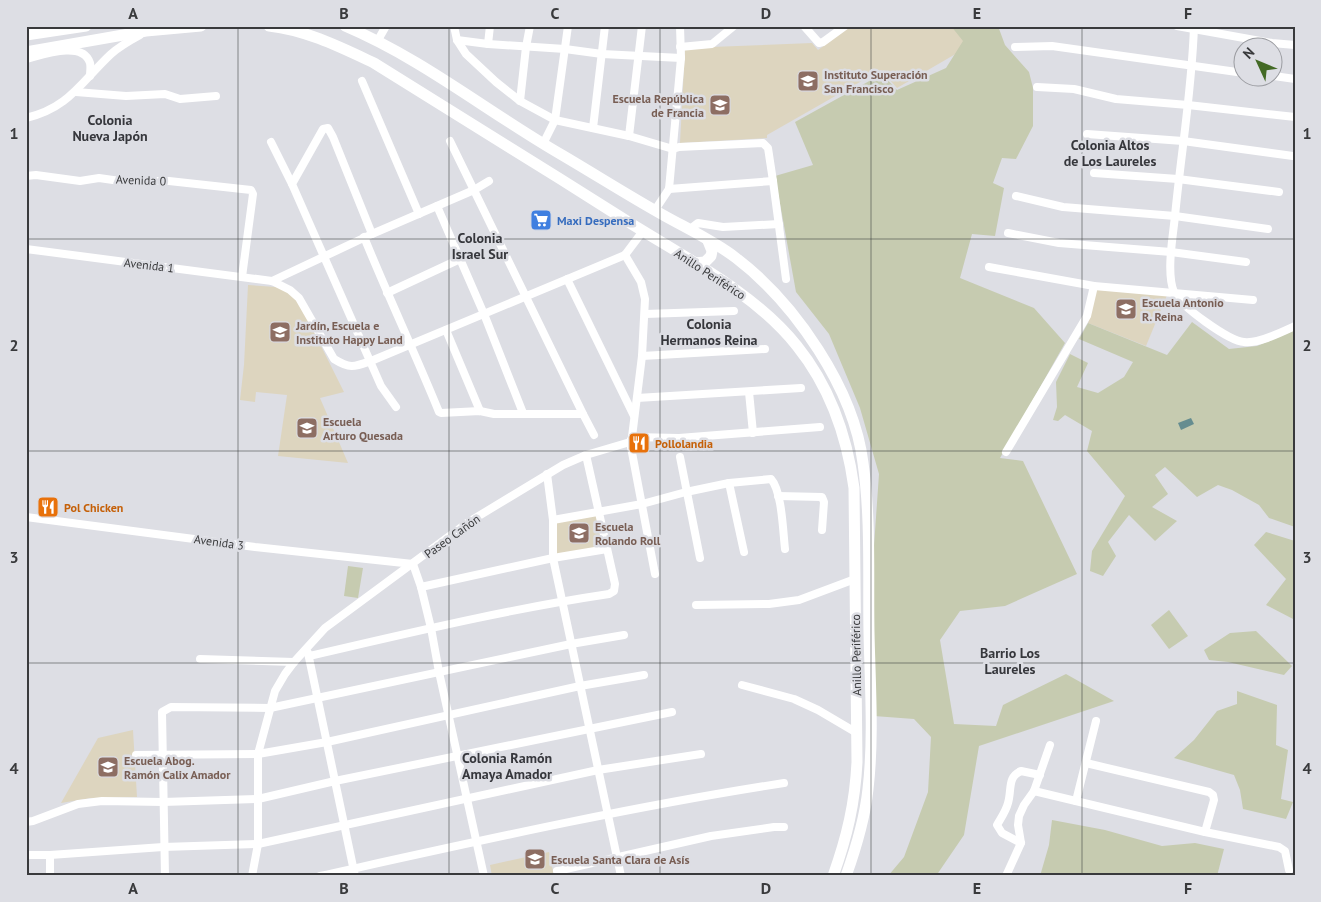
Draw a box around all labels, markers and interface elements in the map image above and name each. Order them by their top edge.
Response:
text: A [128,3,138,23]
text: B [339,3,349,23]
text: C [551,3,560,23]
text: D [761,3,771,23]
text: E [973,3,981,23]
text: F [1184,3,1192,23]
north arrow [1234,38,1284,88]
text: N [1239,43,1258,63]
place label: Instituto Superación San Francisco [824,67,928,96]
school or university icon: Instituto Superación San Francisco [796,69,820,93]
place label: Escuela República de Francia [612,91,704,120]
school or university icon: Escuela República de Francia [708,93,732,117]
district label: Colonia Nueva Japón [72,111,148,145]
text: 1 [9,123,19,143]
text: 1 [1302,123,1312,143]
district label: Colonia Altos de Los Laureles [1064,136,1156,170]
street label: Avenida 0 [116,172,167,188]
supermarket icon: Maxi Despensa [529,208,553,232]
place label: Maxi Despensa [557,213,634,228]
district label: Colonia Israel Sur [452,229,508,263]
street label: Anillo Periférico [672,245,748,303]
street label: Avenida 1 [123,254,175,276]
place label: Escuela Antonio R. Reina [1142,295,1224,324]
school or university icon: Escuela Antonio R. Reina [1114,297,1138,321]
district label: Colonia Hermanos Reina [660,315,758,349]
place label: Jardín, Escuela e Instituto Happy Land [295,318,403,347]
school or university icon: Jardín, Escuela e Instituto Happy Land [268,320,292,344]
text: 2 [9,335,19,355]
text: 2 [1302,335,1312,355]
place label: Escuela Arturo Quesada [323,414,403,443]
school or university icon: Escuela Arturo Quesada [295,416,319,440]
restaurant icon: Pollolandia [627,431,651,455]
place label: Pollolandia [655,436,713,451]
restaurant icon: Pol Chicken [36,495,60,519]
place label: Pol Chicken [64,500,123,515]
street label: Paseo Cañón [421,511,483,561]
place label: Escuela Rolando Roll [595,519,661,548]
school or university icon: Escuela Rolando Roll [567,521,591,545]
street label: Avenida 3 [193,531,245,553]
text: 3 [9,547,19,567]
text: 3 [1302,547,1312,567]
street label: Anillo Periférico [848,614,864,696]
district label: Barrio Los Laureles [980,644,1040,678]
district label: Colonia Ramón Amaya Amador [462,749,552,783]
place label: Escuela Abog. Ramón Calix Amador [124,753,231,782]
school or university icon: Escuela Abog. Ramón Calix Amador [96,755,120,779]
text: 4 [9,758,19,778]
text: 4 [1302,758,1312,778]
school or university icon: Escuela Santa Clara de Asís [523,847,547,871]
place label: Escuela Santa Clara de Asís [551,852,690,867]
text: A [128,878,138,898]
text: B [339,878,349,898]
text: C [551,878,560,898]
text: D [761,878,771,898]
text: E [973,878,981,898]
text: F [1184,878,1192,898]

